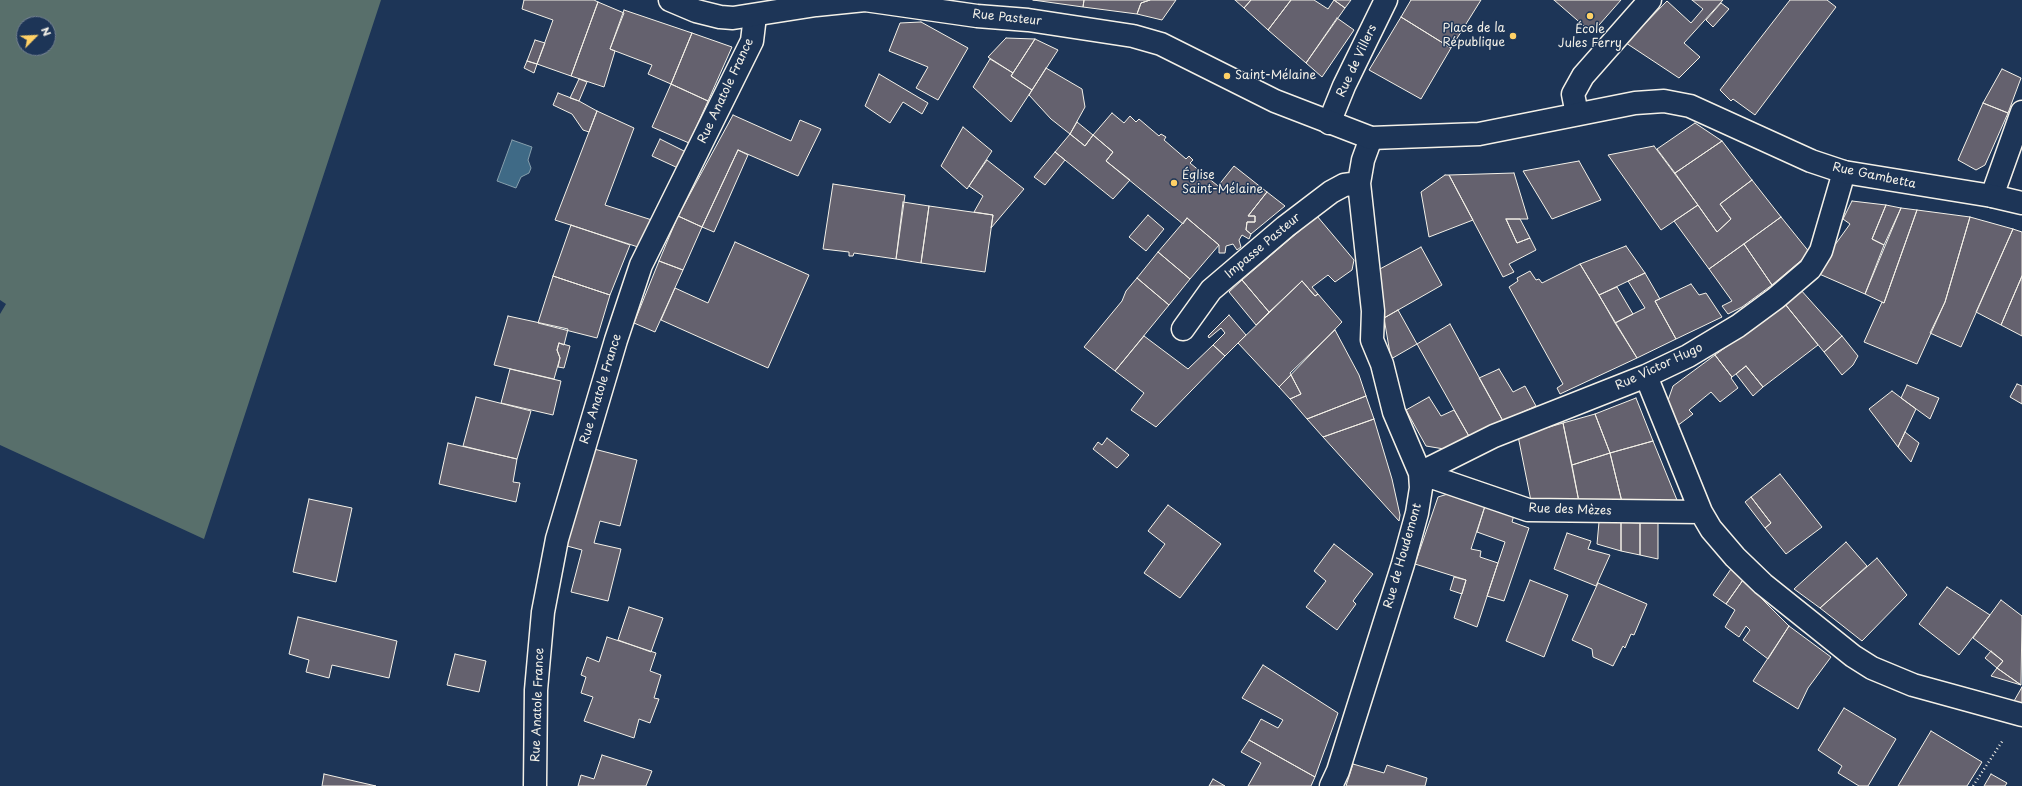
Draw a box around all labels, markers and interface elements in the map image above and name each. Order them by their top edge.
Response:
street label: Rue Pasteur [972,7,1042,29]
marker: École Jules Ferry [1585,11,1595,21]
north arrow [16,16,56,56]
street label: Rue de Villers [1334,22,1380,100]
place label: Place de la République [1443,22,1505,50]
place label: École Jules Ferry [1558,23,1622,51]
text: N [37,24,56,39]
marker: Place de la République [1508,31,1518,41]
street label: Rue Anatole France [695,36,757,146]
place label: Saint-Mélaine [1235,69,1316,83]
marker: Saint-Mélaine [1222,71,1232,81]
street label: Rue Gambetta [1831,160,1917,192]
place label: Église Saint-Mélaine [1182,169,1263,197]
marker: Église Saint-Mélaine [1169,178,1179,188]
street label: Impasse Pasteur [1222,210,1304,282]
street label: Rue Anatole France [577,332,625,446]
street label: Rue Victor Hugo [1613,340,1705,394]
street label: Rue des Mèzes [1528,501,1612,519]
street label: Rue de Houdemont [1381,502,1425,610]
street label: Rue Anatole France [529,648,547,762]

